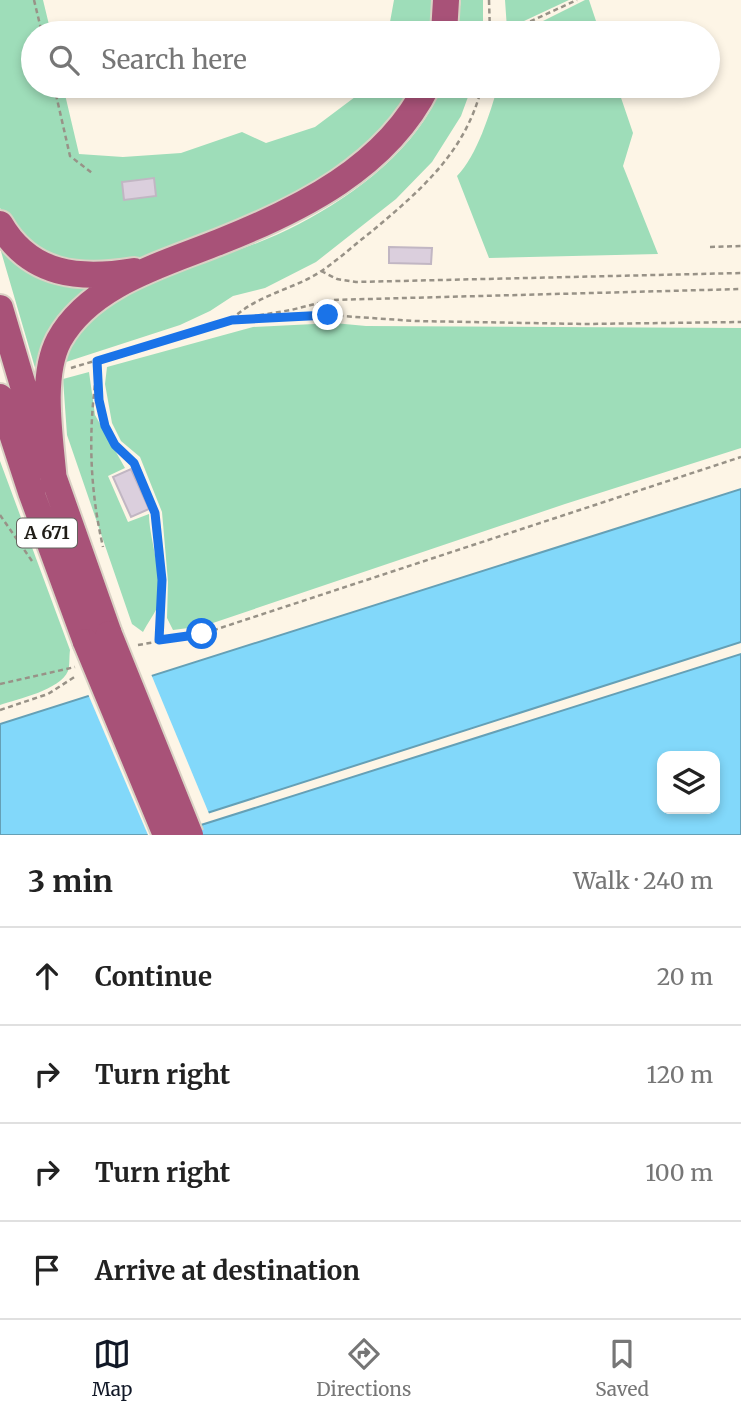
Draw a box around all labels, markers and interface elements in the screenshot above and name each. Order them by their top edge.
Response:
search box [21,21,720,98]
icon: search [45,41,83,79]
text: Search here [101,43,247,76]
route end [312,299,343,330]
road number: A 671 [17,518,77,548]
route start [186,618,217,649]
map controls [657,751,720,814]
button: layers [657,751,720,814]
text: 3 min [28,862,113,900]
text: Walk · 240 m [573,866,713,895]
icon: ahead [28,957,66,995]
text: Continue [95,960,212,993]
text: 20 m [657,962,713,991]
icon: right [28,1055,66,1093]
text: Turn right [95,1058,230,1091]
text: 120 m [647,1060,713,1089]
icon: right [28,1153,66,1191]
text: Turn right [95,1156,230,1189]
text: 100 m [645,1158,713,1187]
icon: arrive [28,1251,66,1289]
text: Arrive at destination [95,1254,360,1287]
tab: Map [92,1335,132,1401]
tab: Directions [316,1335,411,1401]
tab: Saved [595,1335,649,1401]

